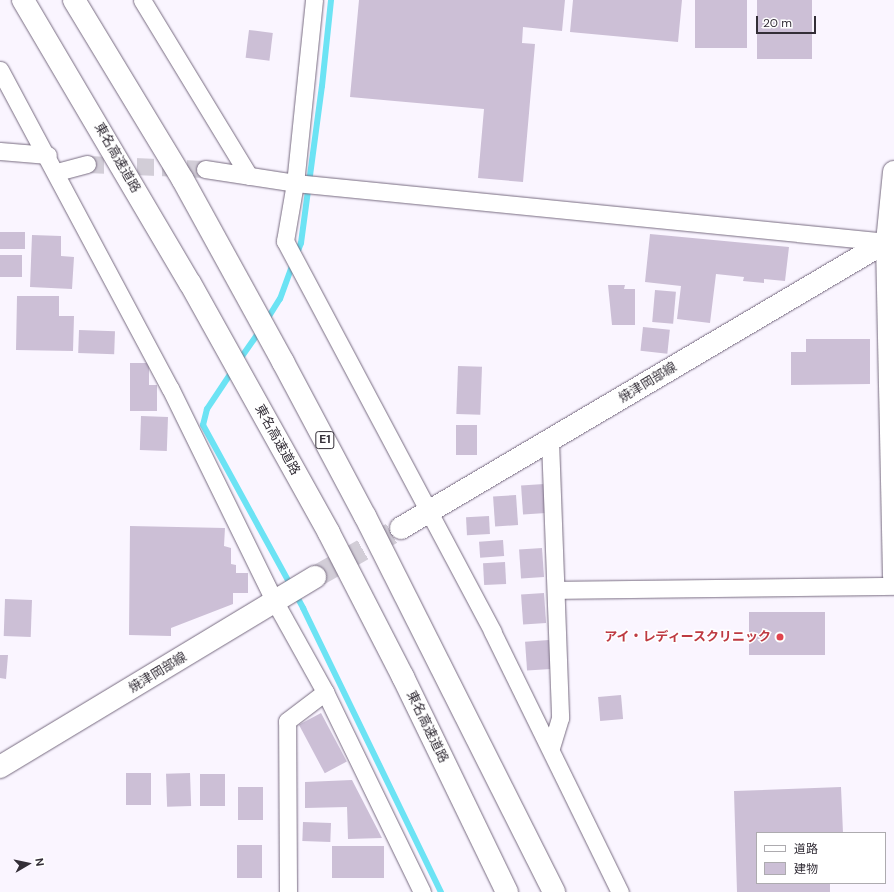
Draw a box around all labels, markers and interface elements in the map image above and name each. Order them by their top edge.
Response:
scale bar [758,8,818,34]
text: 20 m [763,15,792,31]
street label: 東名高速道路 [91,120,143,196]
street label: 焼津岡部線 [616,360,680,406]
street label: 東名高速道路 [251,402,303,478]
road number: E1 [315,430,335,450]
place label: アイ・レディースクリニック [602,629,771,645]
marker: アイ・レディースクリニック [774,631,786,643]
street label: 焼津岡部線 [126,650,190,696]
street label: 東名高速道路 [403,689,451,765]
legend [756,832,886,884]
text: 道路 [794,841,818,857]
north arrow [8,844,48,884]
text: N [32,857,47,867]
text: 建物 [794,861,818,877]

